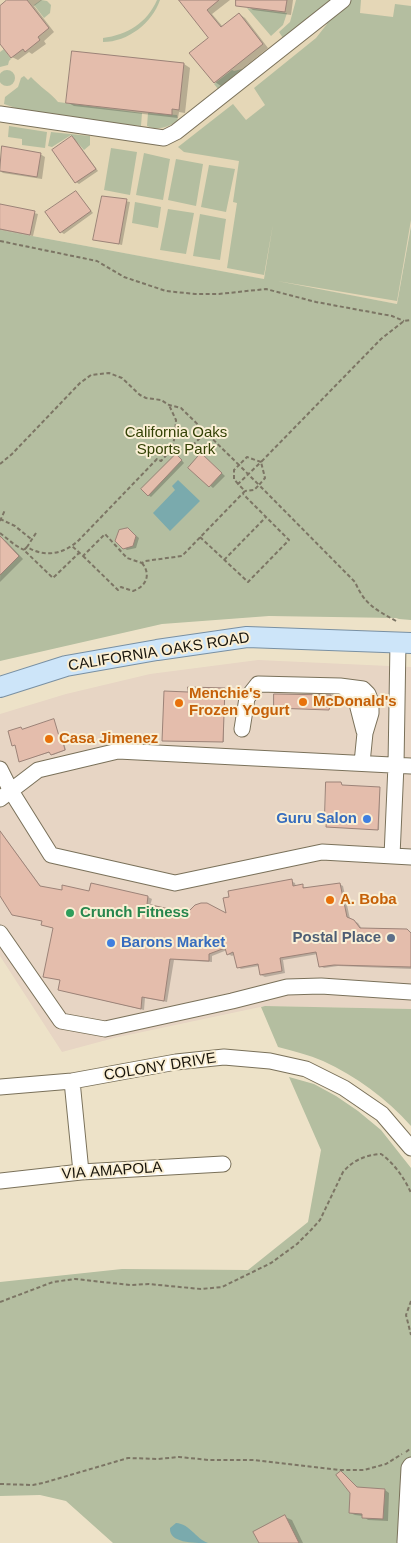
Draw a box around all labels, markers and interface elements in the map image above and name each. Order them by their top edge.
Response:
park label: California Oaks Sports Park [125,424,227,459]
street label: CALIFORNIA OAKS ROAD [67,629,251,675]
place label: Menchie's Frozen Yogurt [189,685,290,720]
place label: McDonald's [313,693,397,711]
marker: McDonald's [297,696,309,708]
marker: Menchie's Frozen Yogurt [173,697,185,709]
place label: Casa Jimenez [59,730,158,748]
marker: Casa Jimenez [43,733,55,745]
place label: Guru Salon [276,810,357,828]
marker: Guru Salon [361,813,373,825]
place label: A. Boba [340,891,397,909]
marker: A. Boba [324,894,336,906]
place label: Crunch Fitness [80,904,189,922]
marker: Crunch Fitness [64,907,76,919]
place label: Postal Place [293,929,381,947]
marker: Postal Place [385,932,397,944]
place label: Barons Market [121,934,225,952]
marker: Barons Market [105,937,117,949]
street label: COLONY DRIVE [103,1049,217,1085]
street label: VIA AMAPOLA [61,1159,163,1183]

